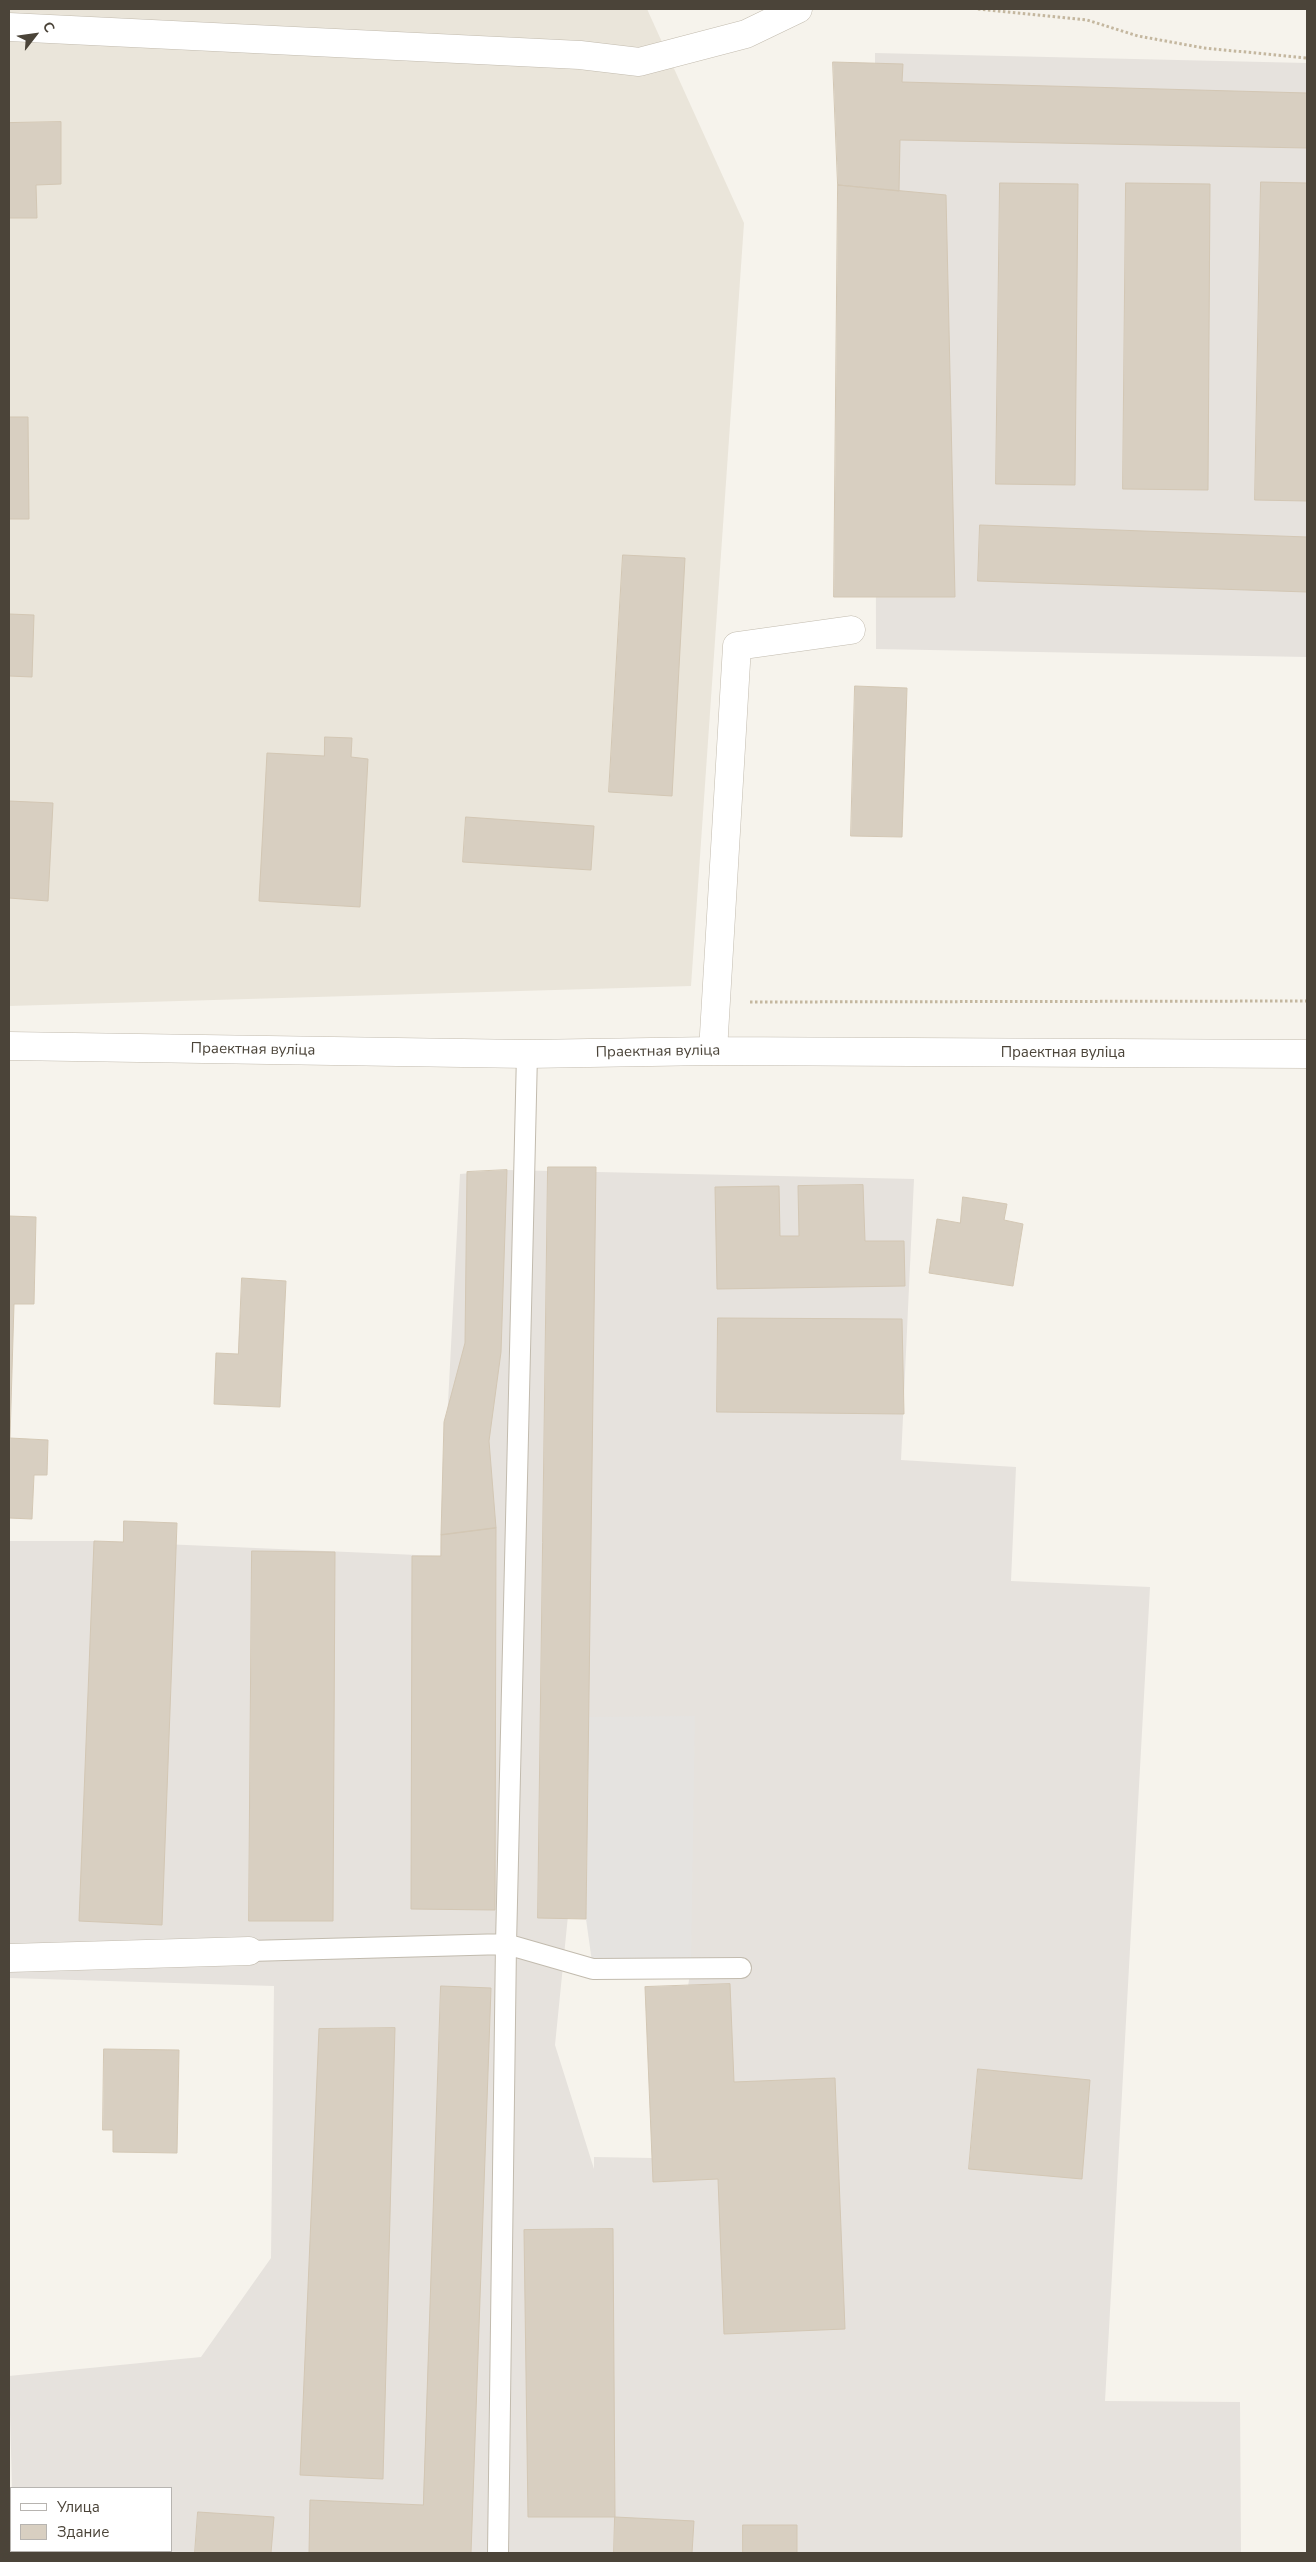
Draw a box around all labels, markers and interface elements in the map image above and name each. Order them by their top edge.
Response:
north arrow [10,10,60,60]
text: С [38,18,59,36]
street label: Праектная вуліца [190,1040,316,1060]
street label: Праектная вуліца [595,1042,721,1062]
street label: Праектная вуліца [1001,1044,1125,1062]
legend [10,2487,172,2552]
text: Улица [57,2497,100,2517]
text: Здание [57,2522,109,2542]

